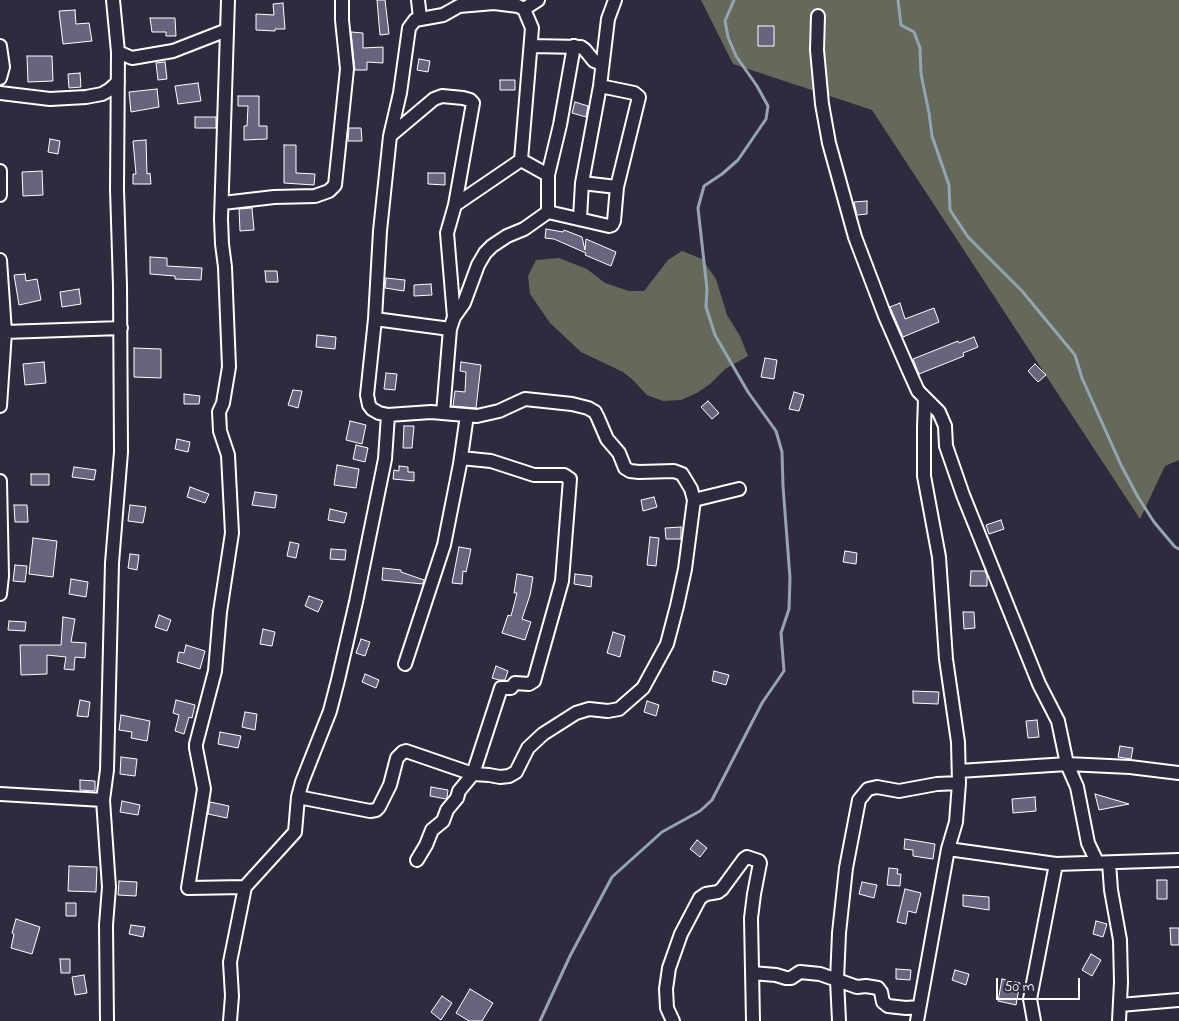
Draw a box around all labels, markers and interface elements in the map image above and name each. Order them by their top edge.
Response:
scale bar [999,968,1083,1000]
text: 50 m [1004,976,1034,998]

